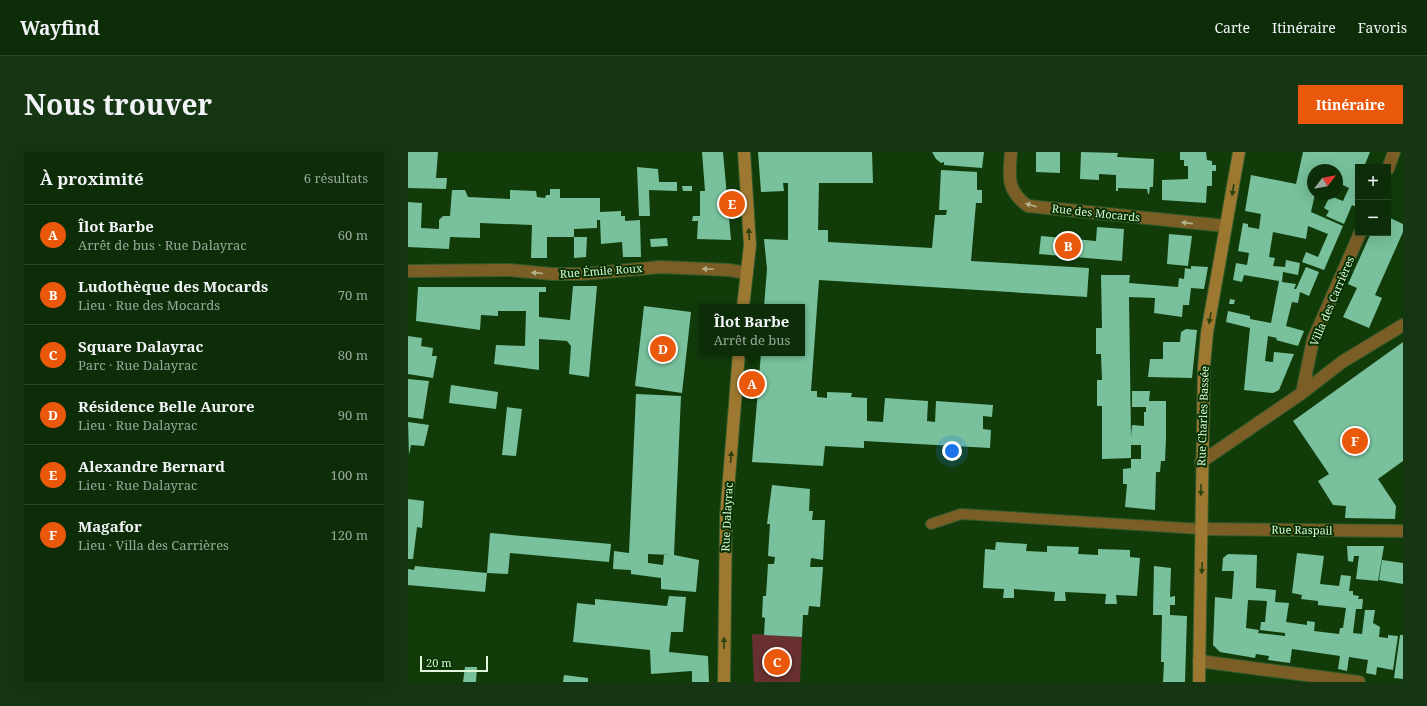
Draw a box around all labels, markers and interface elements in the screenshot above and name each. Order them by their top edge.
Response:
text: Wayfind [20,15,100,41]
text: Carte [1215,18,1250,37]
text: Itinéraire [1272,18,1336,37]
text: Favoris [1358,18,1407,37]
text: Nous trouver [24,85,212,123]
button: Itinéraire [1298,85,1403,124]
north arrow [1307,164,1343,200]
map controls [1355,164,1391,236]
button: + [1355,164,1391,200]
text: À proximité [40,167,144,190]
text: 6 résultats [304,169,368,187]
one-way arrow [1230,184,1236,197]
pin: E [719,189,745,219]
street label: Rue des Mocards [1051,200,1141,225]
button: − [1355,200,1391,236]
one-way arrow [1024,202,1037,208]
text: Îlot Barbe [78,216,154,236]
one-way arrow [1181,219,1193,226]
text: A [48,226,58,244]
text: 60 m [338,226,368,244]
one-way arrow [745,228,752,240]
pin: B [1055,231,1081,261]
text: Arrêt de bus · Rue Dalayrac [78,236,247,254]
street label: Villa des Carrières [1306,254,1357,348]
street label: Rue Émile Roux [559,260,643,281]
one-way arrow [701,266,714,272]
one-way arrow [530,269,543,276]
text: Ludothèque des Mocards [78,276,268,296]
text: B [49,286,57,304]
text: 70 m [338,286,368,304]
text: Lieu · Rue des Mocards [78,296,220,314]
popup [699,304,805,356]
text: Îlot Barbe [714,311,789,331]
one-way arrow [1207,312,1213,324]
text: Arrêt de bus [714,331,790,349]
pin: D [650,334,676,364]
text: Square Dalayrac [78,336,203,356]
text: C [49,346,57,364]
text: 80 m [338,346,368,364]
text: Parc · Rue Dalayrac [78,356,198,374]
street label: Rue Charles Bassée [1193,366,1212,466]
pin: A [739,369,765,399]
text: Résidence Belle Aurore [78,396,255,416]
text: D [48,406,58,424]
text: 90 m [338,406,368,424]
text: Lieu · Rue Dalayrac [78,416,197,434]
pin: F [1342,426,1368,456]
your location [942,441,962,461]
one-way arrow [727,451,734,463]
text: Alexandre Bernard [78,456,225,476]
text: E [49,466,57,484]
text: 100 m [331,466,368,484]
text: Lieu · Rue Dalayrac [78,476,197,494]
street label: Rue Dalayrac [717,482,736,552]
one-way arrow [1198,484,1204,497]
text: Magafor [78,516,142,536]
street label: Rue Raspail [1271,521,1333,538]
text: F [49,526,57,544]
text: 120 m [331,526,368,544]
text: Lieu · Villa des Carrières [78,536,229,554]
one-way arrow [1198,562,1205,574]
one-way arrow [721,636,727,649]
pin: C [764,647,790,677]
scale bar [420,654,488,673]
text: 20 m [426,655,452,670]

